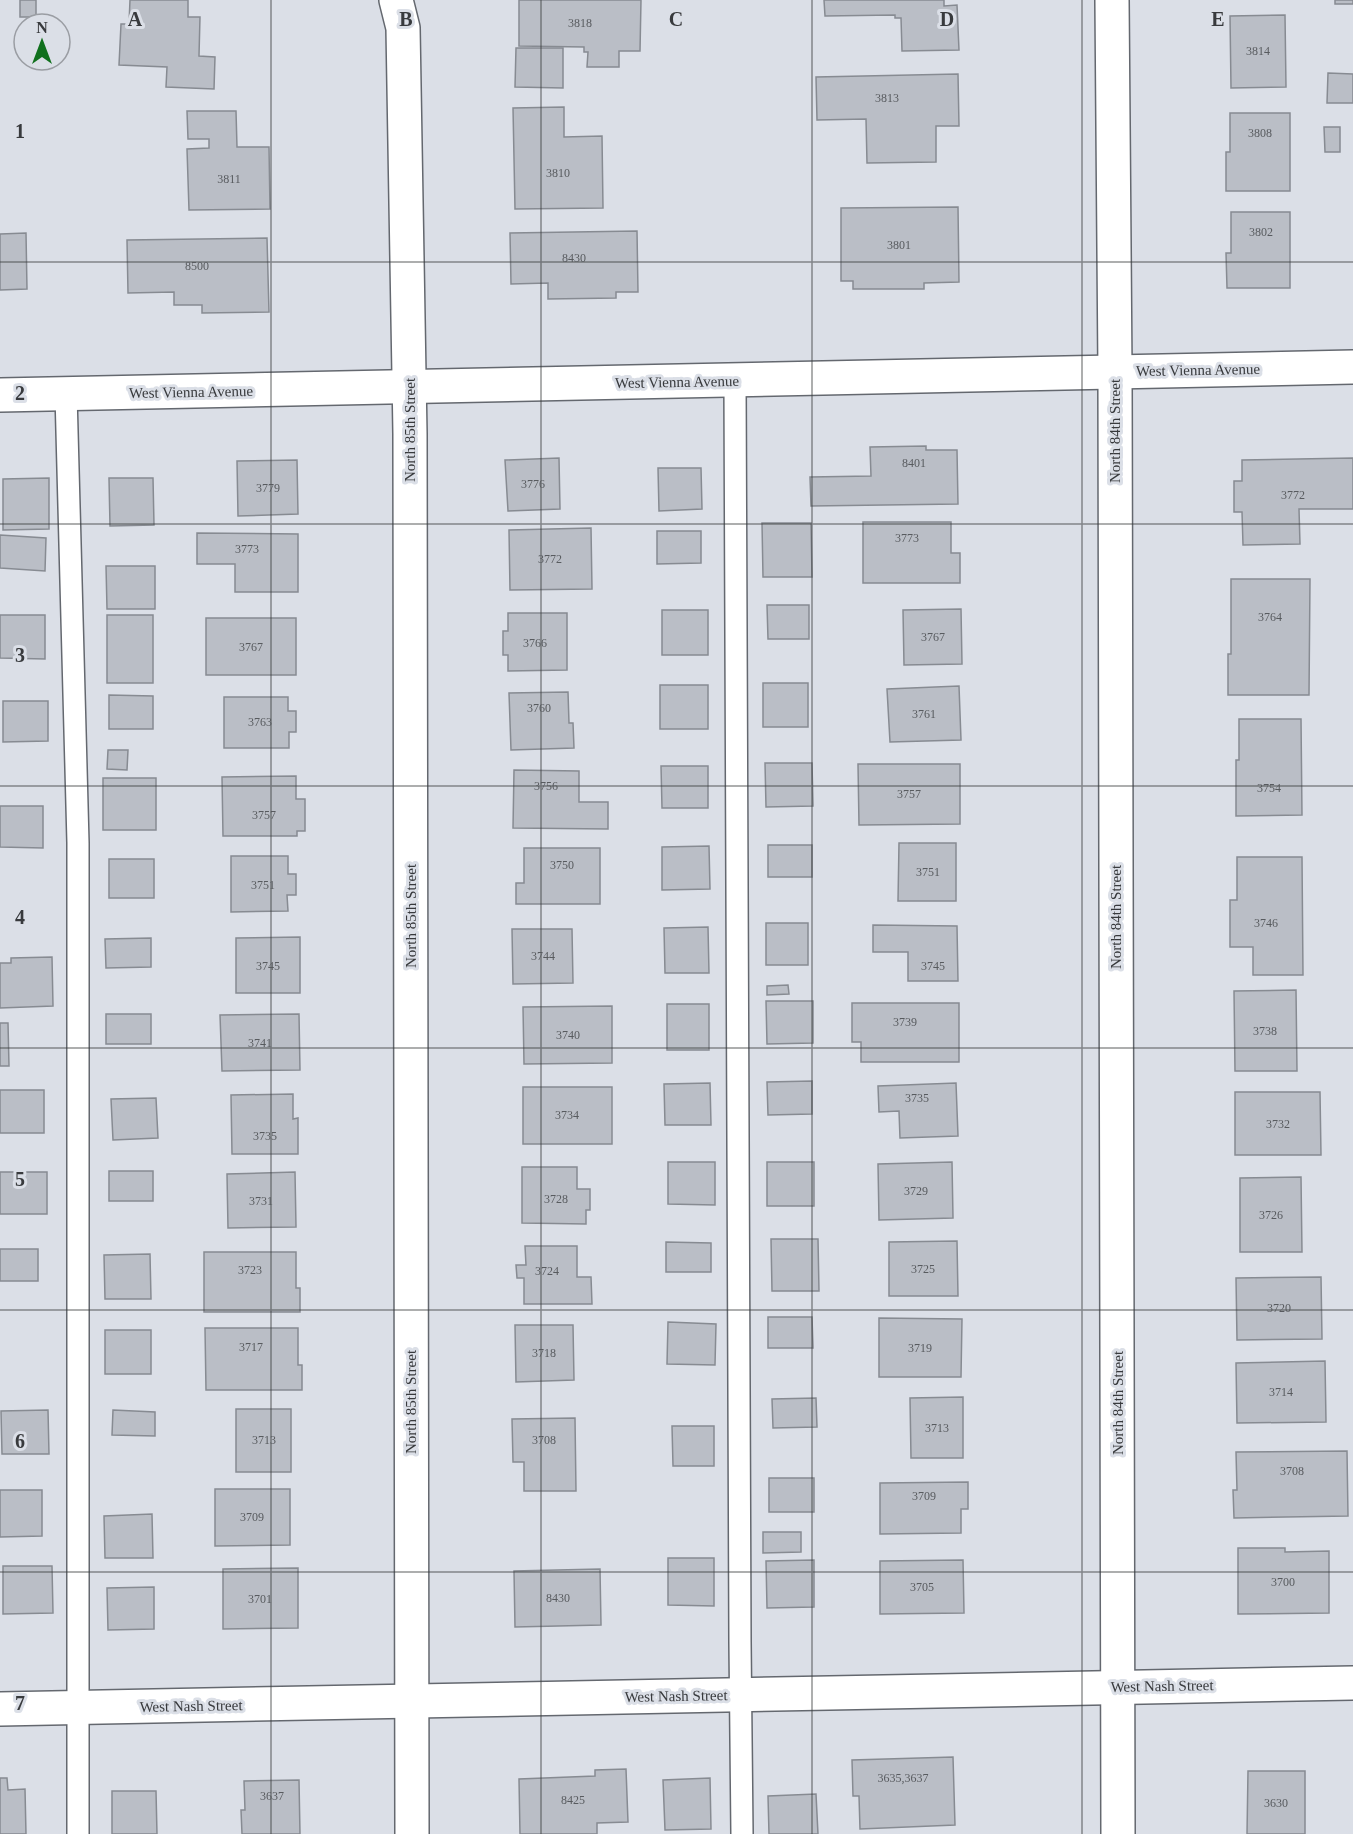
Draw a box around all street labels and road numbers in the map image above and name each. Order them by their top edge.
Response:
street label: West Vienna Avenue [1136,361,1260,379]
street label: West Vienna Avenue [615,373,739,391]
street label: North 85th Street [402,377,418,482]
street label: North 84th Street [1107,378,1123,483]
street label: West Vienna Avenue [129,383,253,401]
street label: North 85th Street [403,863,419,968]
street label: North 84th Street [1108,864,1124,969]
street label: North 85th Street [403,1349,419,1454]
street label: North 84th Street [1110,1350,1126,1455]
street label: West Nash Street [1110,1677,1214,1695]
street label: West Nash Street [624,1687,728,1705]
street label: West Nash Street [139,1697,243,1715]

